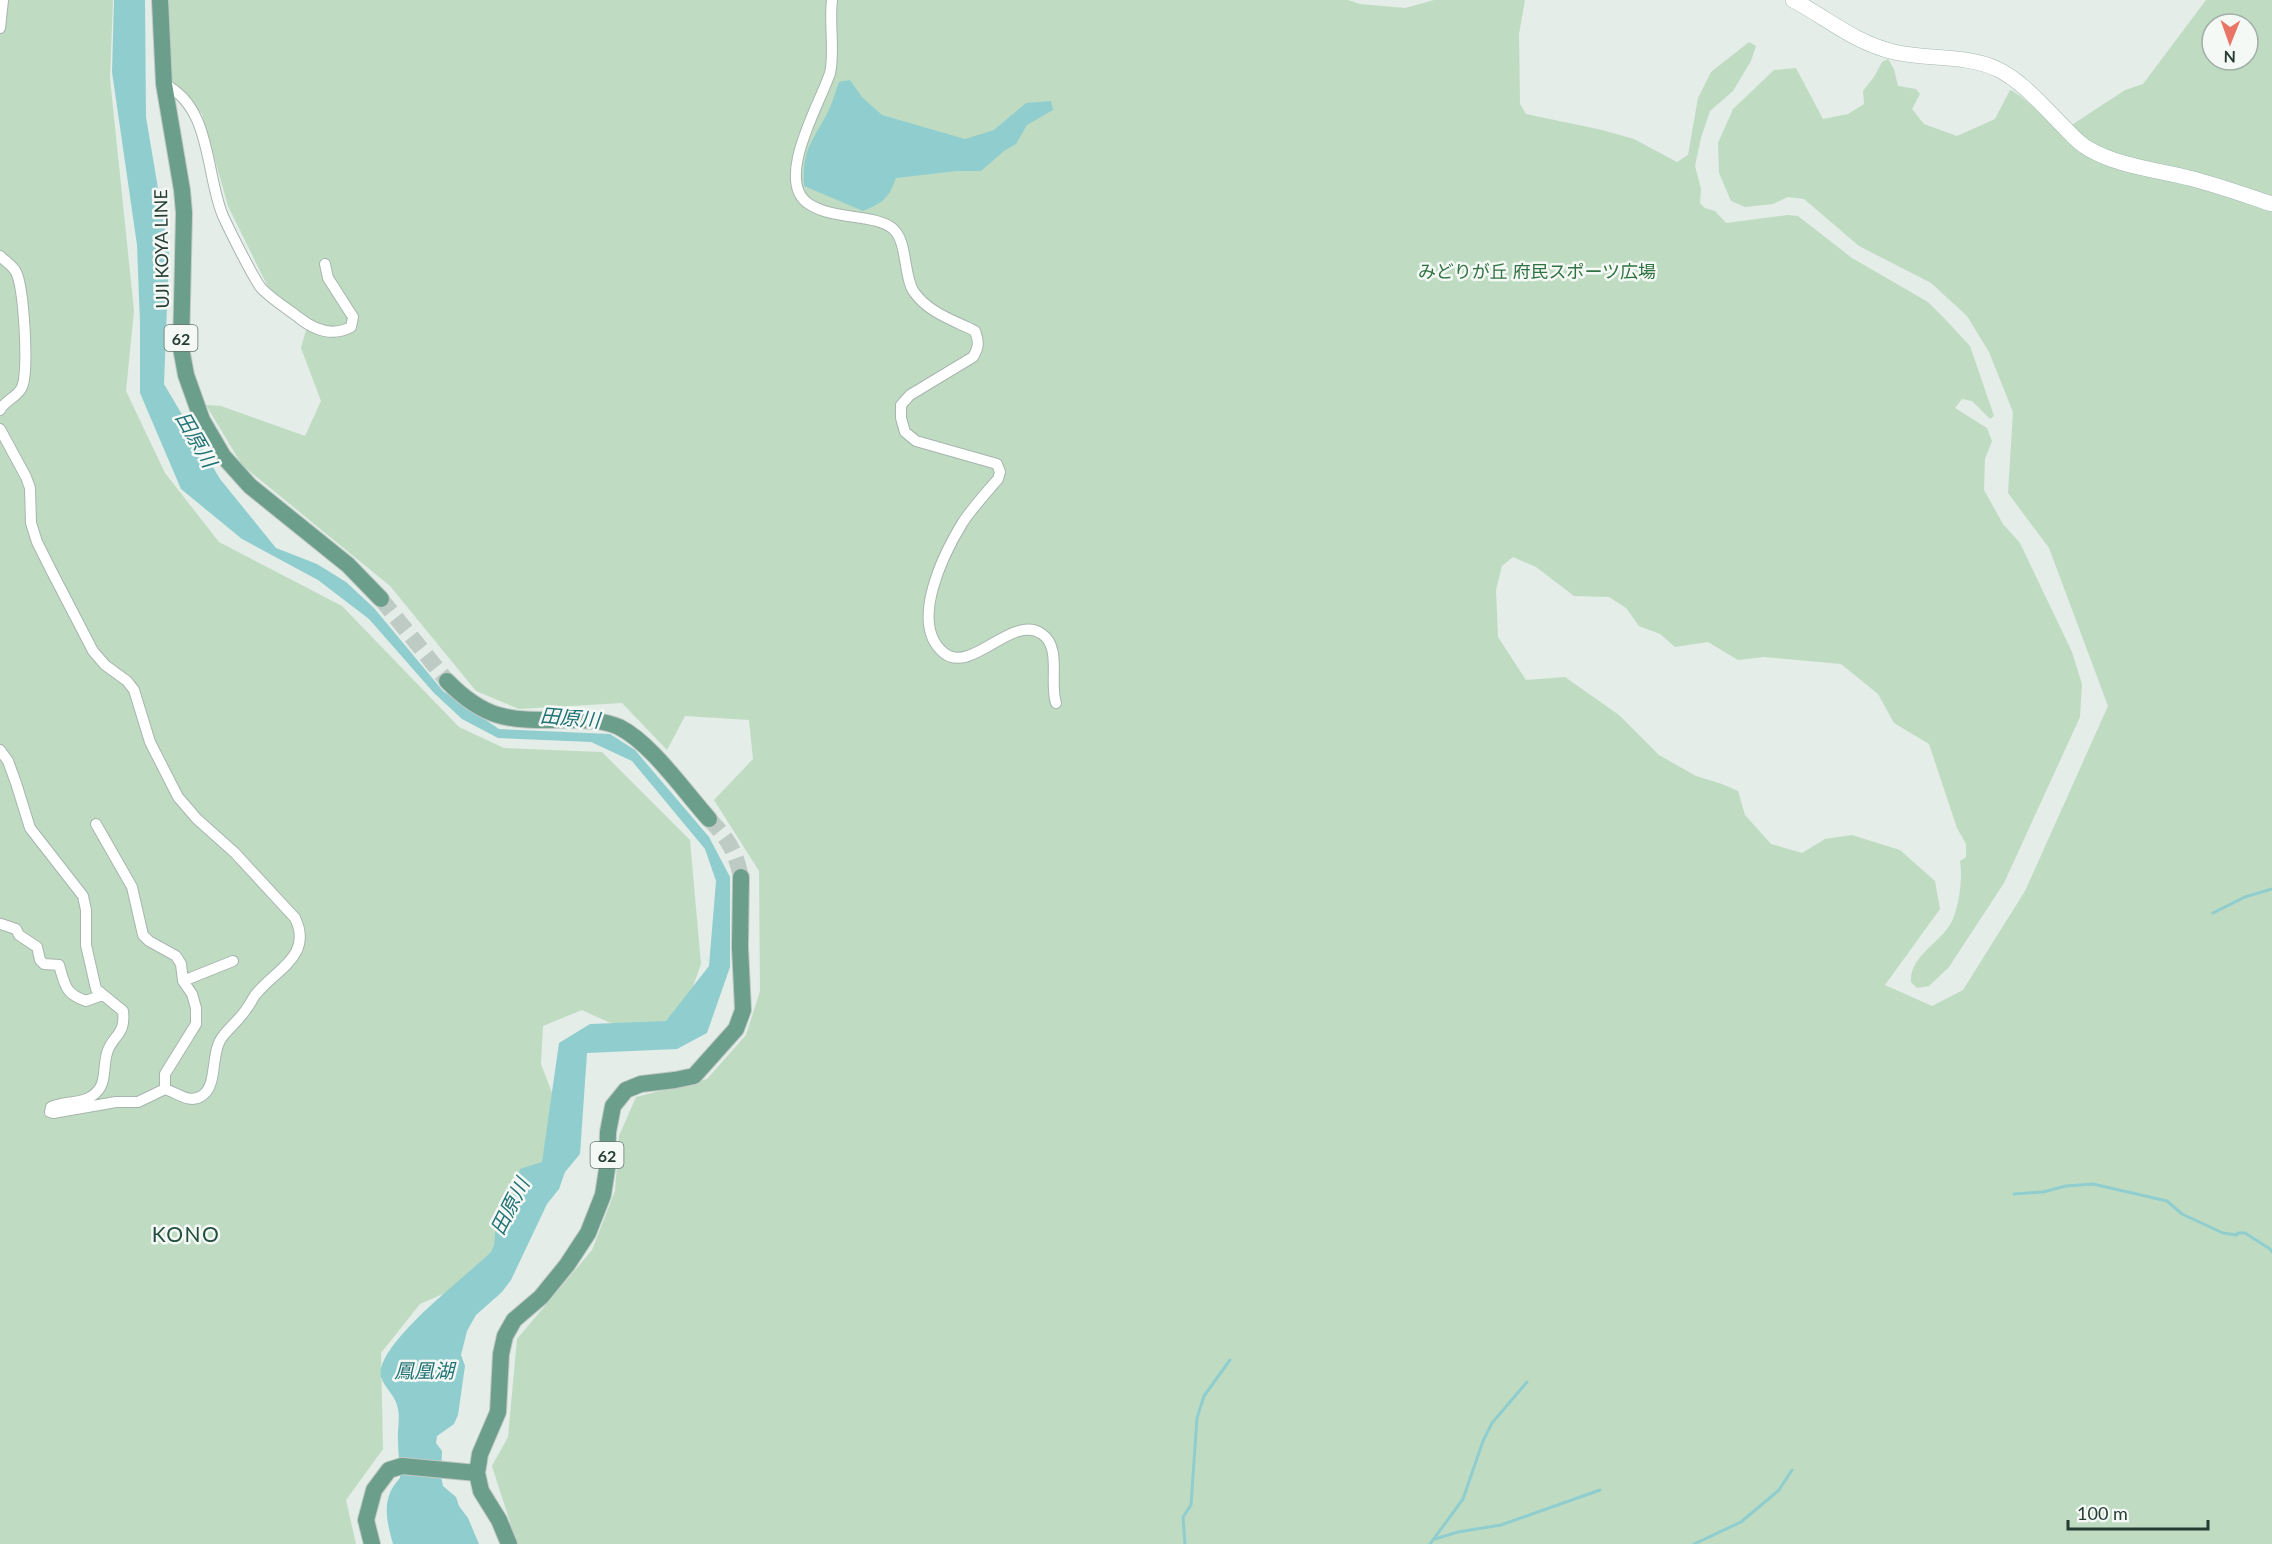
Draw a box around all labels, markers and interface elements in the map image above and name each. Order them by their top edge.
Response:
north arrow [2200,12,2260,72]
text: N [2223,48,2236,67]
street label: UJI KOYA LINE [149,189,173,309]
park label: みどりが丘 府民スポーツ広場 [1418,260,1656,282]
road number: 62 [164,325,198,351]
water label: 田原川 [172,407,223,473]
water label: 田原川 [539,702,603,732]
road number: 62 [590,1142,624,1168]
water label: 田原川 [485,1172,534,1238]
district label: KONO [152,1221,220,1246]
water label: 鳳凰湖 [394,1358,457,1382]
scale bar [2068,1493,2208,1531]
text: 100 m [2077,1502,2128,1524]

